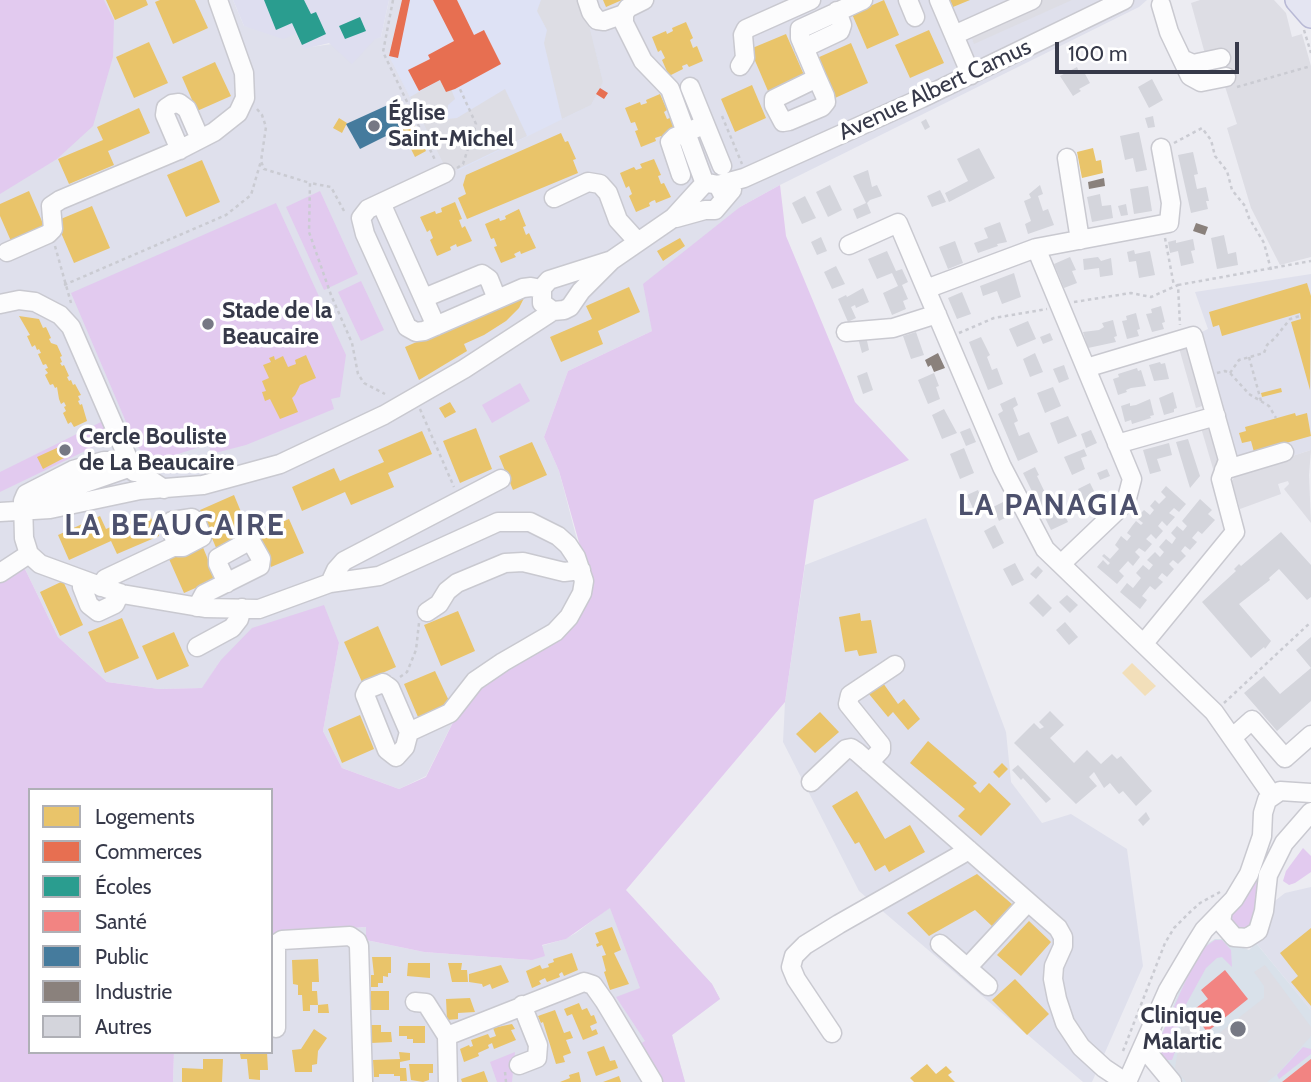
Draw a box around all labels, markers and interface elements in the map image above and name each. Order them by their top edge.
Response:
scale bar [1059,28,1243,72]
street label: Avenue Albert Camus [834,33,1036,147]
text: 100 m [1068,41,1127,66]
place label: Église Saint-Michel [388,99,514,153]
marker: Église Saint-Michel [366,118,382,134]
place label: Stade de la Beaucaire [222,297,332,351]
marker: Stade de la Beaucaire [200,316,216,332]
place label: Cercle Bouliste de La Beaucaire [79,423,234,477]
marker: Cercle Bouliste de La Beaucaire [57,442,73,458]
district label: LA PANAGIA [959,488,1139,524]
district label: LA BEAUCAIRE [66,508,284,544]
legend [28,788,273,1054]
text: Logements [95,804,195,829]
text: Commerces [95,839,202,864]
text: Écoles [95,874,152,899]
text: Santé [95,909,147,934]
text: Public [95,944,149,969]
text: Industrie [95,979,172,1004]
place label: Clinique Malartic [1141,1002,1222,1056]
text: Autres [95,1014,152,1039]
marker: Clinique Malartic [1228,1019,1248,1039]

